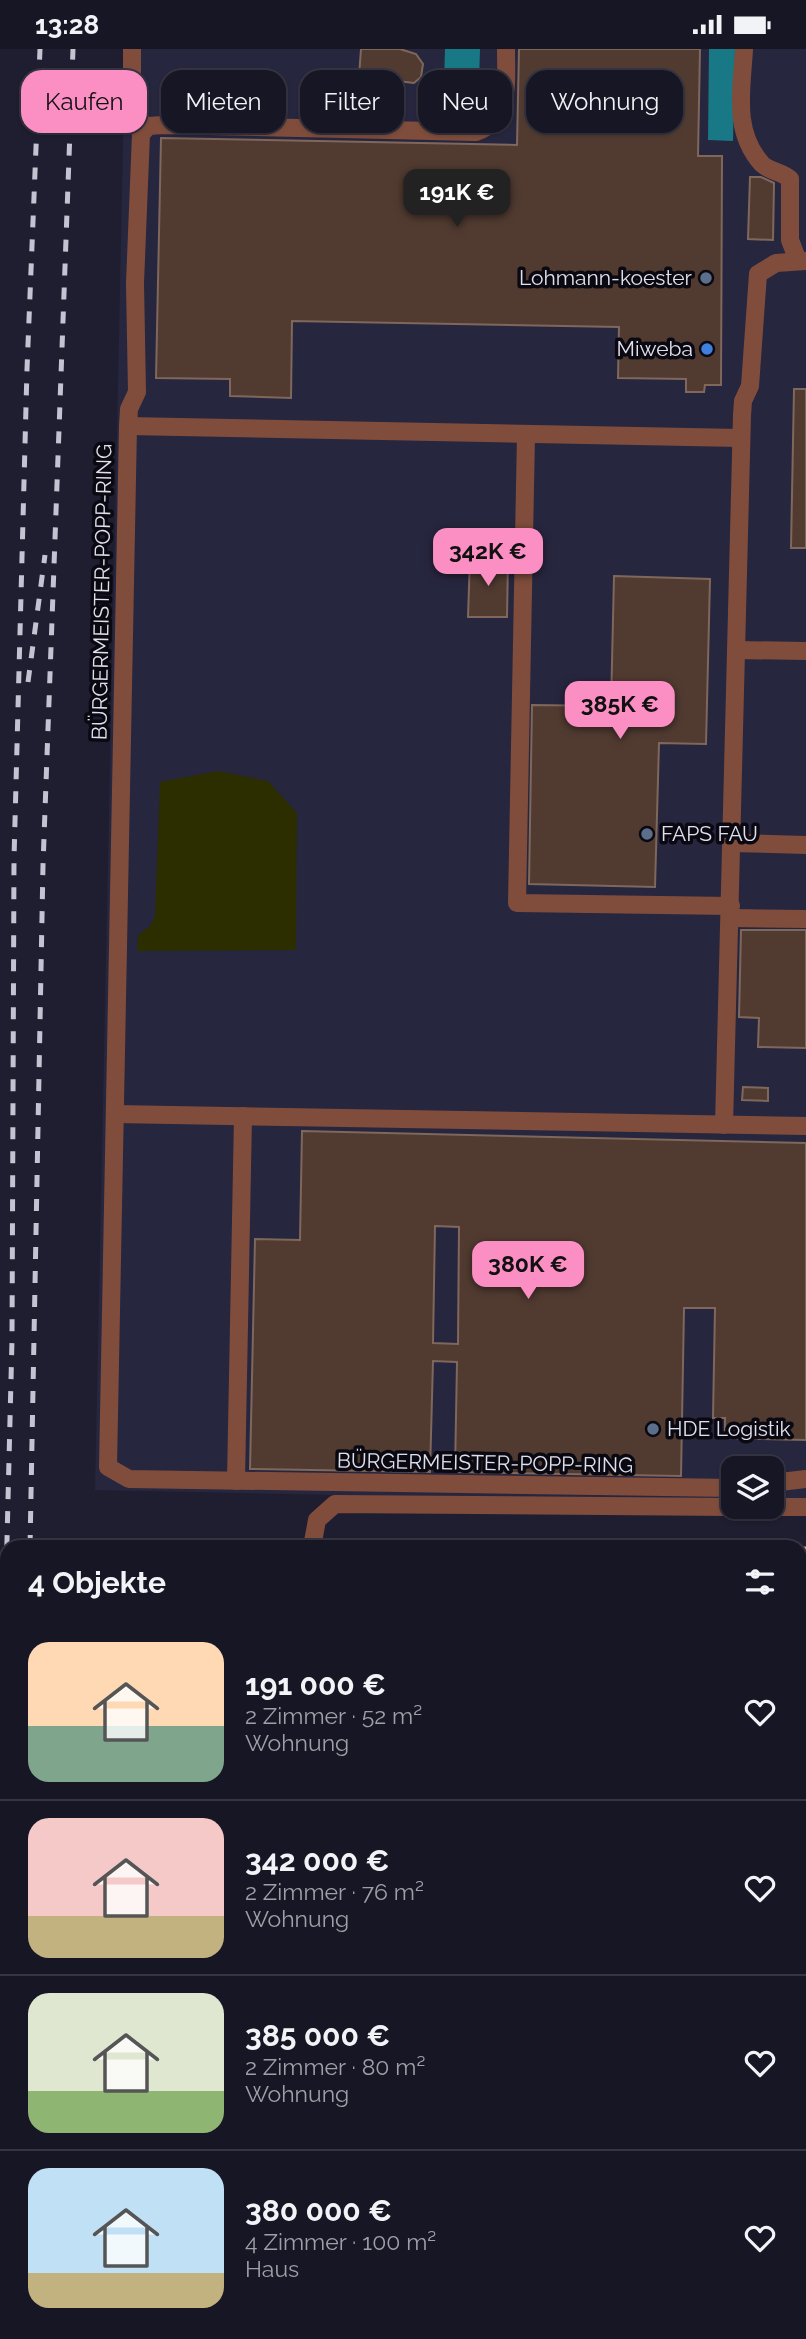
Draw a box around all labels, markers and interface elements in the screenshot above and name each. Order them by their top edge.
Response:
text: 13:28 [35,10,99,40]
chip: Kaufen [21,70,147,133]
chip: Mieten [161,70,286,133]
chip: Filter [300,70,404,133]
chip: Neu [418,70,512,133]
chip: Wohnung [526,70,683,133]
pin: 191K € [400,169,514,229]
text: 191K € [419,178,495,205]
place label: Lohmann-koester [519,265,693,290]
marker: Lohmann-koester [698,270,714,286]
place label: Miweba [617,336,693,361]
marker: Miweba [699,341,715,357]
street label: BÜRGERMEISTER-POPP-RING [86,444,117,740]
pin: 342K € [431,529,545,588]
text: 342K € [449,537,527,564]
pin: 385K € [563,681,677,741]
text: 385K € [581,690,659,717]
place label: FAPS FAU [661,821,758,846]
marker: FAPS FAU [639,826,655,842]
pin: 380K € [471,1241,585,1301]
text: 380K € [488,1250,568,1277]
place label: HDE Logistik [667,1416,791,1441]
marker: HDE Logistik [645,1421,661,1437]
street label: BÜRGERMEISTER-POPP-RING [337,1447,633,1478]
map controls [721,1456,784,1519]
button: layers [721,1456,784,1519]
icon: filters [741,1563,779,1601]
text: 4 Objekte [28,1565,166,1600]
text: 191 000 € [245,1667,386,1702]
icon: home [84,1670,168,1754]
icon: heart [741,1693,779,1731]
text: 2 Zimmer · 52 m² [245,1702,422,1729]
text: Wohnung [245,1729,349,1756]
text: 342 000 € [245,1843,389,1878]
icon: home [84,1846,168,1930]
icon: heart [741,1869,779,1907]
text: 2 Zimmer · 76 m² [245,1878,424,1905]
text: Wohnung [245,1905,349,1932]
text: 385 000 € [245,2018,390,2053]
icon: home [84,2021,168,2105]
icon: heart [741,2044,779,2082]
text: 2 Zimmer · 80 m² [245,2053,425,2080]
text: Wohnung [245,2080,349,2107]
text: 380 000 € [245,2193,392,2228]
icon: home [84,2196,168,2280]
icon: heart [741,2219,779,2257]
text: 4 Zimmer · 100 m² [245,2228,436,2255]
text: Haus [245,2255,299,2282]

